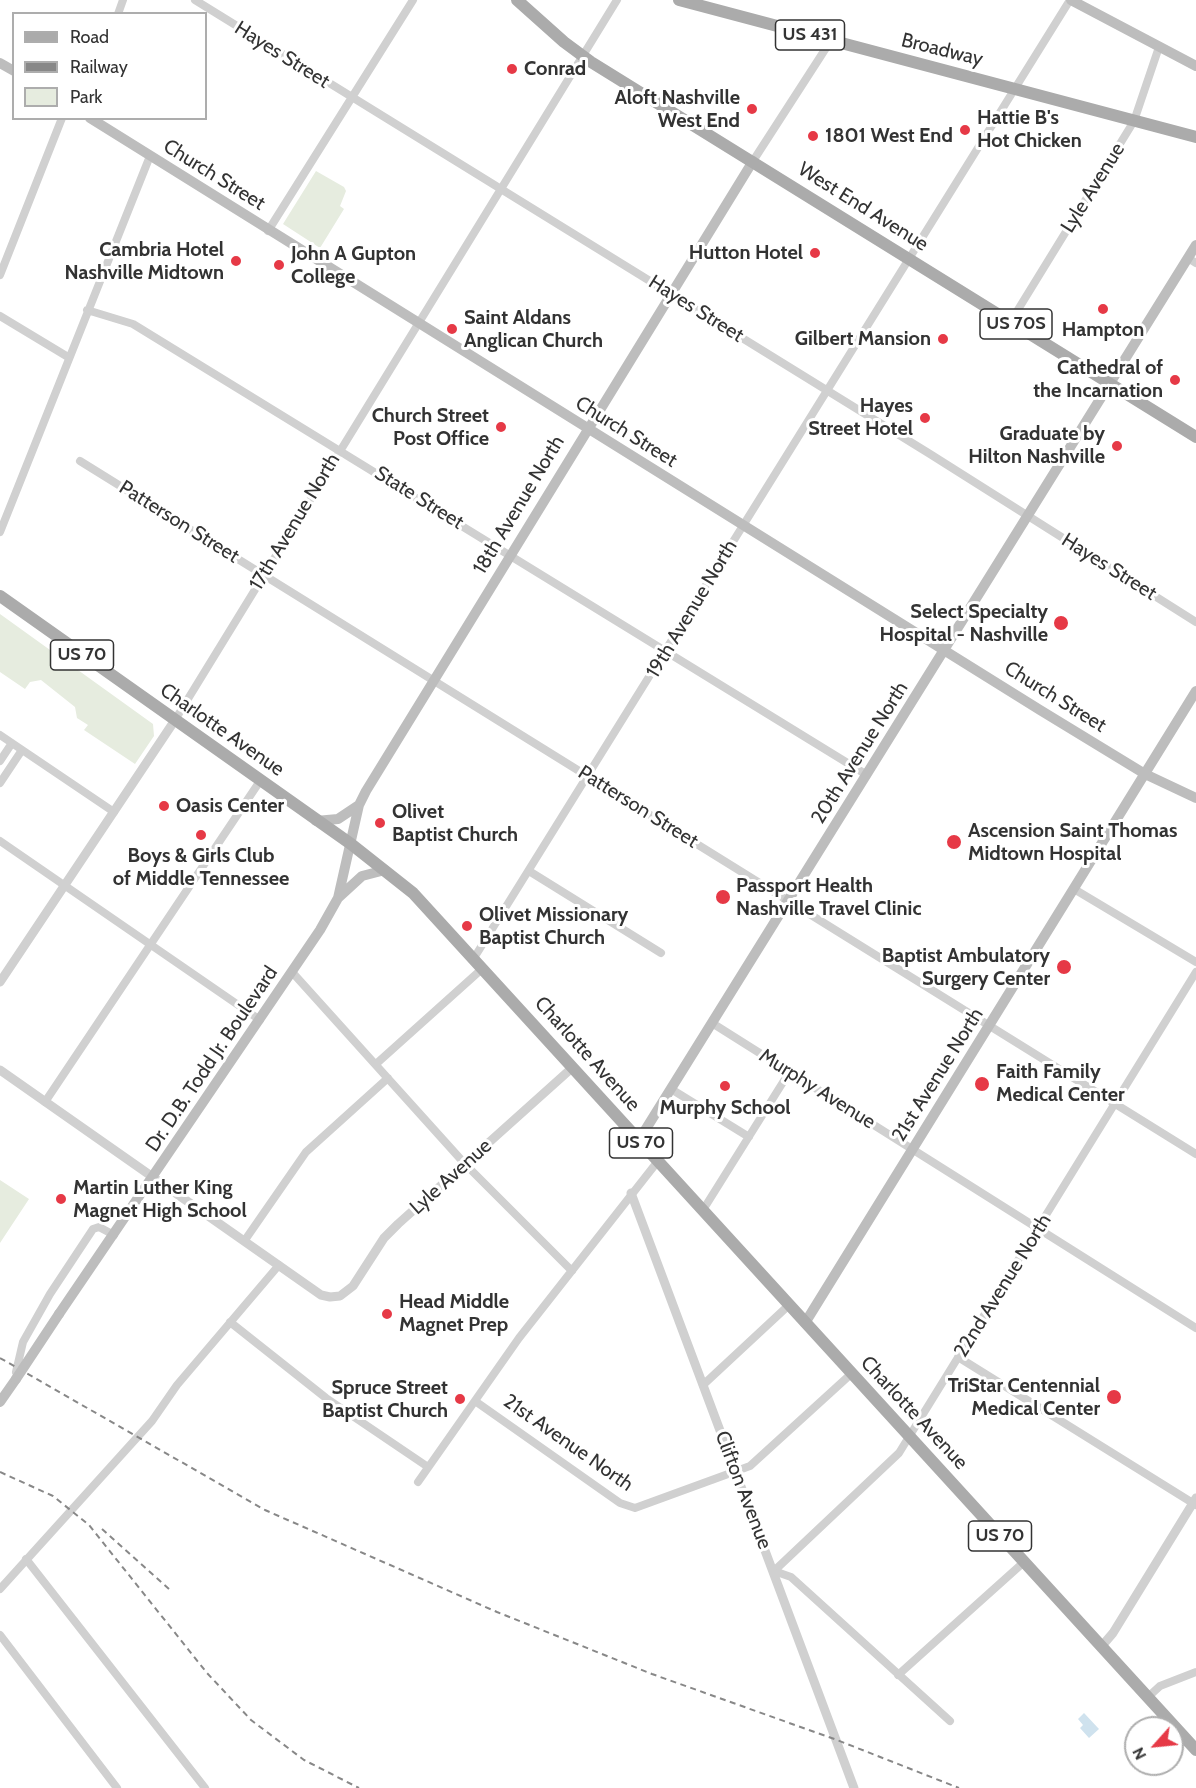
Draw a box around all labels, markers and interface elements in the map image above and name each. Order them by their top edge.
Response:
legend [12,12,207,120]
street label: Hayes Street [230,16,334,94]
road number: US 431 [776,20,844,50]
text: Road [70,26,109,48]
street label: Broadway [899,28,985,72]
text: Railway [70,56,128,78]
place label: Conrad [524,57,586,81]
marker: Conrad [505,62,519,76]
text: Park [70,86,102,108]
place label: Aloft Nashville West End [615,86,740,133]
marker: Aloft Nashville West End [745,102,759,116]
place label: Hattie B's Hot Chicken [977,106,1082,153]
marker: Hattie B's Hot Chicken [958,123,972,137]
place label: 1801 West End [825,124,953,148]
marker: 1801 West End [806,129,820,143]
street label: Church Street [159,134,269,216]
street label: Lyle Avenue [1056,139,1130,237]
street label: West End Avenue [793,157,933,257]
place label: Cambria Hotel Nashville Midtown [65,238,224,285]
place label: Hutton Hotel [689,241,803,265]
place label: John A Gupton College [291,242,416,289]
marker: Hutton Hotel [808,246,822,260]
marker: Cambria Hotel Nashville Midtown [229,254,243,268]
marker: John A Gupton College [272,258,286,272]
street label: Hayes Street [644,270,748,348]
marker: Hampton [1096,302,1110,316]
place label: Saint Aldans Anglican Church [464,306,603,353]
road number: US 70S [980,309,1052,339]
place label: Hampton [1062,318,1144,342]
marker: Saint Aldans Anglican Church [445,322,459,336]
place label: Gilbert Mansion [795,327,931,351]
marker: Gilbert Mansion [936,332,950,346]
place label: Cathedral of the Incarnation [1033,356,1163,403]
marker: Cathedral of the Incarnation [1168,373,1182,387]
street label: Church Street [571,391,681,473]
place label: Hayes Street Hotel [808,394,913,441]
place label: Church Street Post Office [372,404,489,451]
marker: Hayes Street Hotel [918,411,932,425]
marker: Church Street Post Office [494,420,508,434]
place label: Graduate by Hilton Nashville [968,422,1105,469]
street label: 18th Avenue North [468,431,570,579]
marker: Graduate by Hilton Nashville [1110,439,1124,453]
street label: 17th Avenue North [245,449,345,595]
street label: State Street [370,461,468,535]
street label: Patterson Street [115,476,243,568]
street label: Hayes Street [1057,528,1161,606]
street label: 19th Avenue North [641,536,743,682]
place label: Select Specialty Hospital - Nashville [880,600,1048,647]
marker: Select Specialty Hospital - Nashville [1052,614,1070,632]
road number: US 70 [50,640,113,670]
street label: Church Street [1000,656,1110,738]
street label: 20th Avenue North [807,677,913,829]
street label: Charlotte Avenue [155,678,289,782]
street label: Patterson Street [574,761,702,853]
place label: Oasis Center [176,794,284,818]
marker: Oasis Center [157,799,171,813]
place label: Olivet Baptist Church [392,800,518,847]
marker: Olivet Baptist Church [373,816,387,830]
place label: Ascension Saint Thomas Midtown Hospital [968,819,1177,866]
marker: Boys & Girls Club of Middle Tennessee [194,828,208,842]
marker: Ascension Saint Thomas Midtown Hospital [945,833,963,851]
place label: Boys & Girls Club of Middle Tennessee [113,844,289,891]
place label: Passport Health Nashville Travel Clinic [736,874,922,921]
marker: Passport Health Nashville Travel Clinic [714,888,732,906]
place label: Olivet Missionary Baptist Church [479,903,628,950]
marker: Olivet Missionary Baptist Church [460,919,474,933]
place label: Baptist Ambulatory Surgery Center [882,944,1050,991]
marker: Baptist Ambulatory Surgery Center [1055,958,1073,976]
street label: Dr. D.B. Todd Jr. Boulevard [141,962,283,1156]
street label: Charlotte Avenue [529,992,645,1116]
street label: 21st Avenue North [887,1004,989,1146]
street label: Murphy Avenue [754,1044,880,1134]
place label: Faith Family Medical Center [996,1060,1125,1107]
marker: Faith Family Medical Center [973,1075,991,1093]
marker: Murphy School [718,1079,732,1093]
place label: Murphy School [659,1096,791,1120]
road number: US 70 [610,1128,672,1158]
street label: Lyle Avenue [405,1134,497,1220]
place label: Martin Luther King Magnet High School [73,1176,247,1223]
marker: Martin Luther King Magnet High School [54,1192,68,1206]
street label: 22nd Avenue North [949,1210,1057,1362]
place label: Head Middle Magnet Prep [399,1290,509,1337]
marker: Head Middle Magnet Prep [380,1307,394,1321]
street label: Charlotte Avenue [855,1351,973,1475]
place label: TriStar Centennial Medical Center [948,1374,1100,1421]
place label: Spruce Street Baptist Church [322,1376,448,1423]
marker: TriStar Centennial Medical Center [1105,1388,1123,1406]
street label: 21st Avenue North [498,1389,638,1497]
marker: Spruce Street Baptist Church [453,1392,467,1406]
street label: Clifton Avenue [709,1428,777,1552]
road number: US 70 [968,1521,1032,1551]
north arrow [1124,1716,1184,1776]
text: N [1128,1744,1150,1763]

